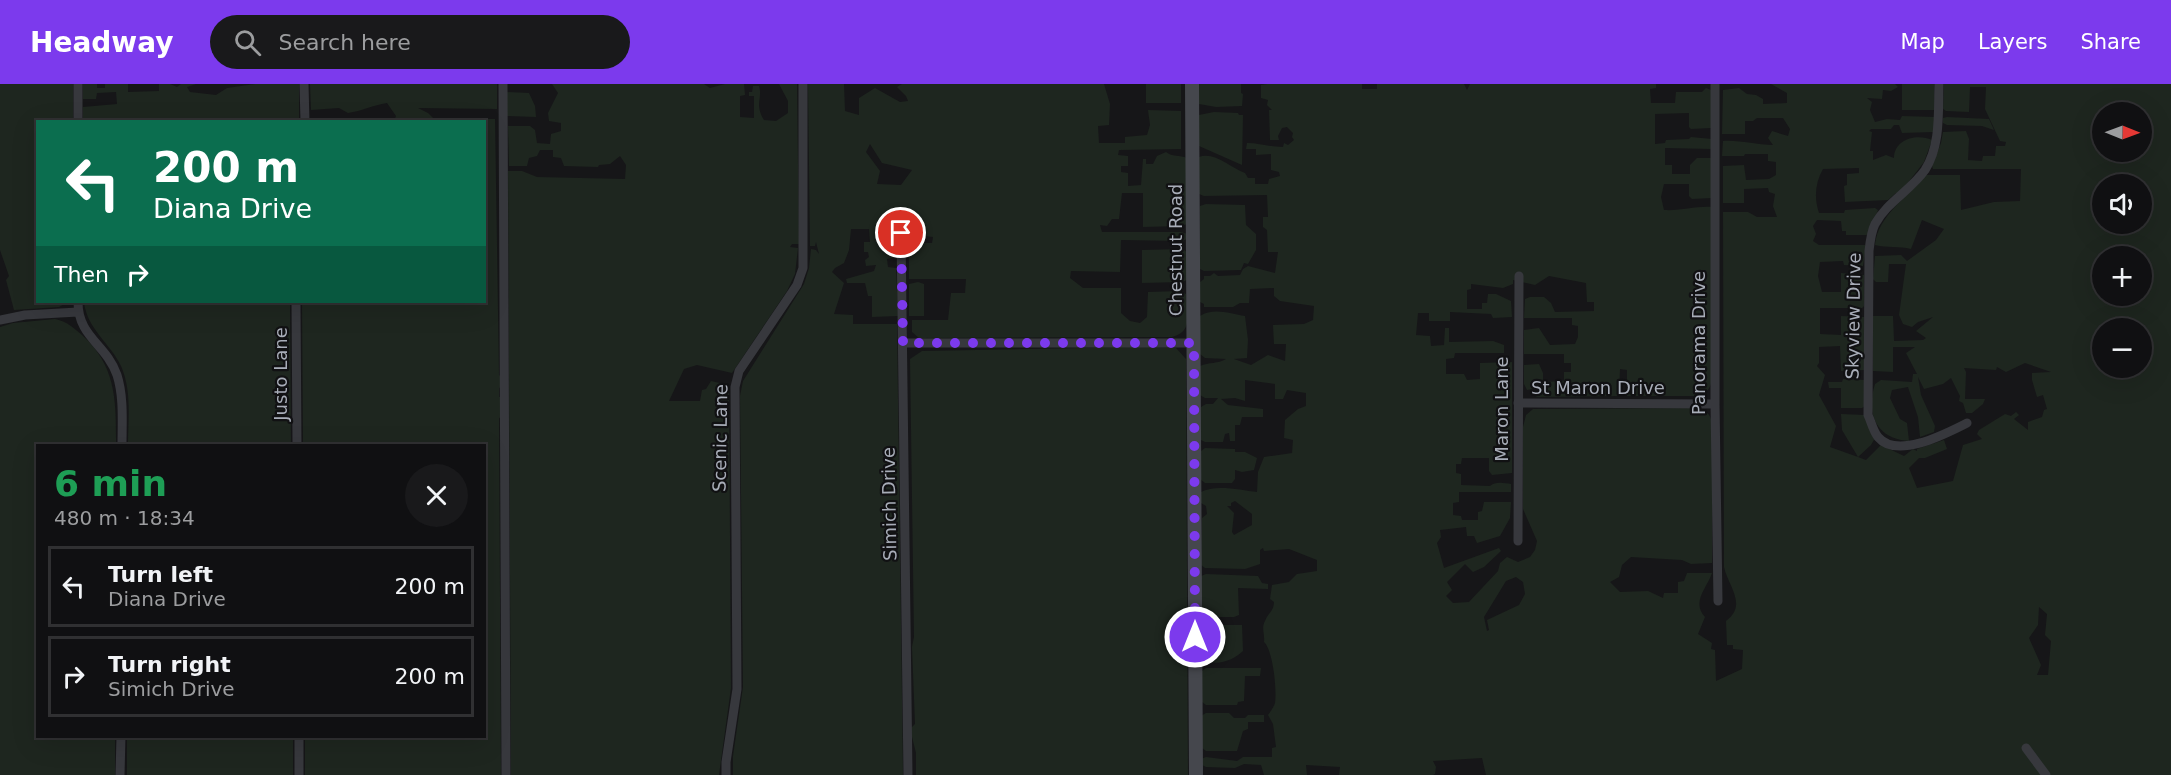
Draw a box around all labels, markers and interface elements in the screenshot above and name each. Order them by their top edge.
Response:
search box [210,15,630,69]
text: Headway [30,26,174,59]
icon: search [231,26,264,59]
text: Search here [279,30,411,55]
text: Map [1901,30,1945,54]
text: Layers [1978,30,2047,54]
text: Share [2080,30,2141,54]
north arrow [2092,102,2152,162]
map controls [2092,102,2152,378]
text: 200 m [153,143,299,192]
icon: left [54,144,132,222]
button: sound [2092,174,2152,234]
street label: Chestnut Road [1165,184,1186,316]
text: Diana Drive [153,193,312,224]
pin [875,207,926,258]
icon: arrive [884,216,917,249]
button: + [2092,246,2152,306]
street label: Skyview Drive [1841,252,1865,380]
icon: right [121,258,154,291]
text: Then [54,262,109,287]
street label: Panorama Drive [1688,271,1709,415]
button: − [2092,318,2152,378]
street label: Justo Lane [270,327,291,422]
street label: Maron Lane [1491,356,1512,462]
street label: St Maron Drive [1531,377,1665,398]
street label: Scenic Lane [709,384,731,492]
street label: Simich Drive [878,447,900,561]
text: 6 min [54,463,167,504]
button: close [405,464,468,527]
text: 480 m · 18:34 [54,506,195,530]
text: Turn left [108,562,213,587]
icon: left [57,570,90,603]
text: 200 m [395,574,465,599]
text: Diana Drive [108,587,226,611]
position arrow [1163,605,1227,669]
text: Turn right [108,652,231,677]
icon: right [57,660,90,693]
text: 200 m [395,664,465,689]
text: Simich Drive [108,677,235,701]

